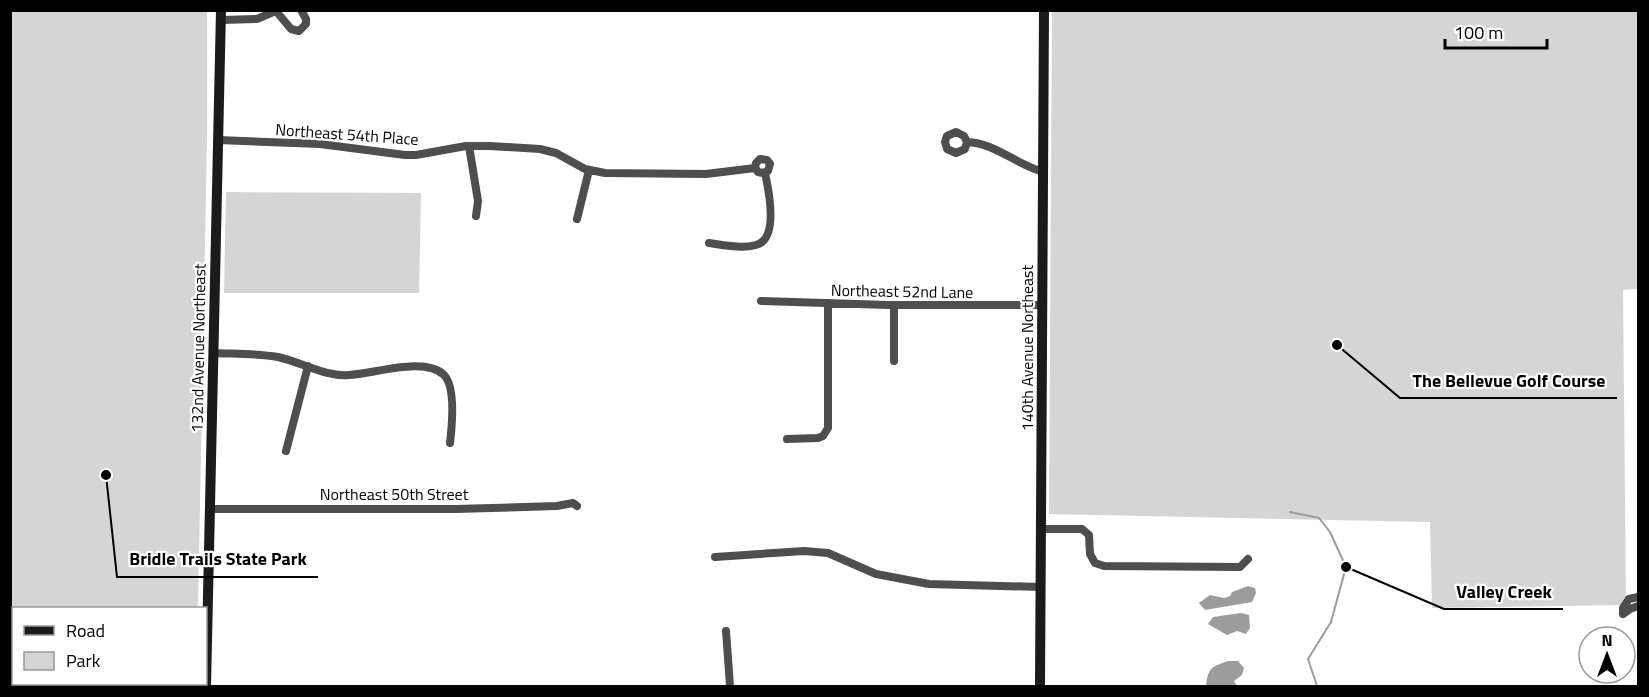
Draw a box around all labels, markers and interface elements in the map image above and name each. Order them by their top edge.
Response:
scale bar [1445,12,1547,50]
text: 100 m [1454,19,1503,46]
street label: Northeast 54th Place [275,117,419,151]
street label: 132nd Avenue Northeast [185,263,211,433]
street label: 140th Avenue Northeast [1015,264,1039,431]
street label: Northeast 52nd Lane [831,278,973,304]
callout: The Bellevue Golf Course [1400,362,1617,398]
text: The Bellevue Golf Course [1413,367,1605,394]
street label: Northeast 50th Street [320,482,469,506]
callout: Bridle Trails State Park [117,541,318,577]
text: Bridle Trails State Park [129,545,307,572]
callout: Valley Creek [1444,573,1563,609]
text: Valley Creek [1456,578,1552,605]
legend [12,607,207,685]
text: Road [66,617,105,644]
north arrow [1577,625,1637,685]
text: N [1601,628,1613,652]
text: Park [66,647,101,674]

